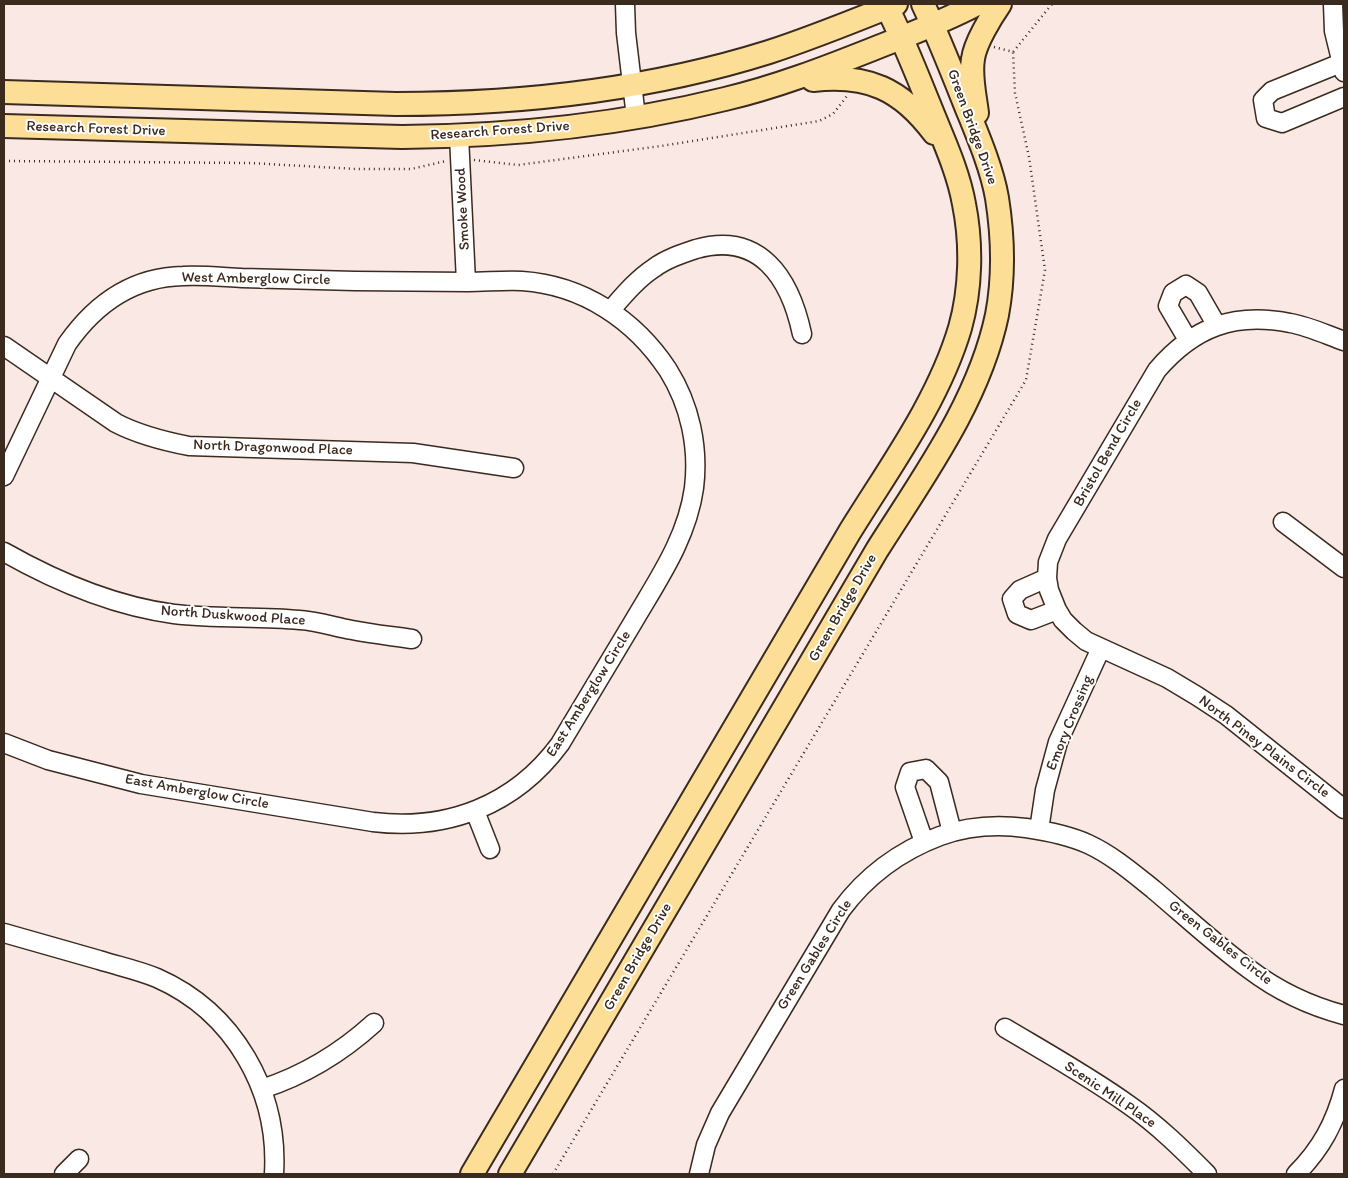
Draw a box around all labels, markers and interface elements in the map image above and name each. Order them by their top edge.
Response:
street label: Green Bridge Drive [943,67,1001,187]
street label: Research Forest Drive [430,117,570,145]
street label: Research Forest Drive [26,118,166,140]
street label: Smoke Wood [452,167,474,251]
street label: West Amberglow Circle [181,269,331,289]
street label: Bristol Bend Circle [1070,396,1146,510]
street label: North Dragonwood Place [193,436,353,460]
street label: Green Bridge Drive [805,551,881,665]
street label: North Duskwood Place [160,602,306,630]
street label: East Amberglow Circle [543,627,635,761]
street label: Emory Crossing [1043,673,1097,773]
street label: North Piney Plains Circle [1195,692,1333,802]
street label: East Amberglow Circle [124,770,270,814]
street label: Green Gables Circle [774,896,856,1014]
street label: Green Gables Circle [1164,897,1276,989]
street label: Green Bridge Drive [600,900,676,1014]
street label: Scenic Mill Place [1061,1058,1159,1132]

